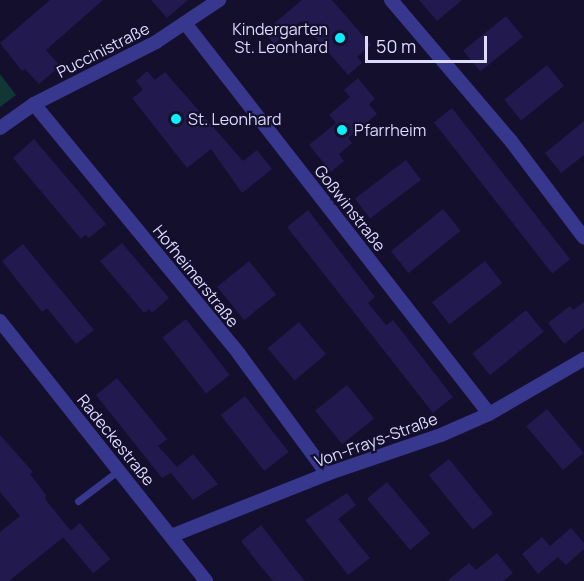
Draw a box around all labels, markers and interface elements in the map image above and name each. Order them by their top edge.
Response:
street label: Puccinistraße [53,18,153,82]
place label: Kindergarten St. Leonhard [232,19,328,57]
scale bar [368,24,490,62]
marker: Kindergarten St. Leonhard [333,31,347,45]
text: 50 m [376,34,416,58]
place label: St. Leonhard [188,109,281,129]
marker: St. Leonhard [169,112,183,126]
place label: Pfarrheim [354,120,426,140]
marker: Pfarrheim [335,123,349,137]
street label: Goßwinstraße [310,161,390,255]
street label: Hofheimerstraße [149,221,243,331]
street label: Radeckestraße [73,390,159,490]
street label: Von-Frays-Straße [312,409,440,471]

